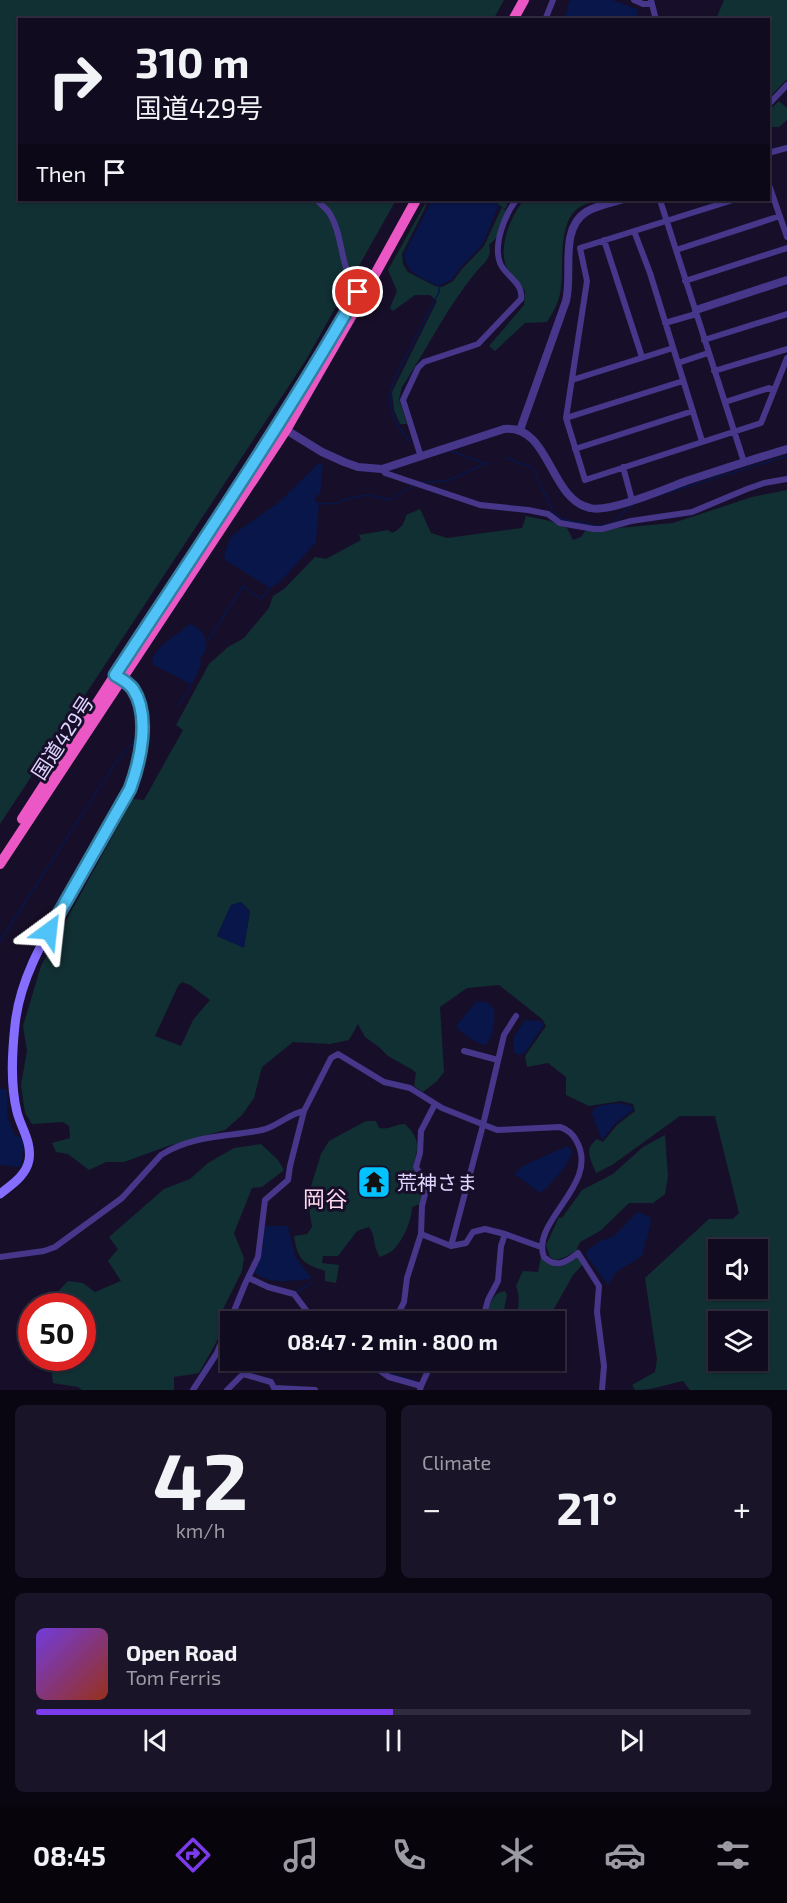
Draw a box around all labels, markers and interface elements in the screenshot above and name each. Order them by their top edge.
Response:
text: 310 m [135,36,250,86]
icon: right [36,42,114,120]
text: 国道429号 [135,91,263,123]
icon: arrive [98,156,131,189]
text: Then [36,160,86,186]
pin [332,266,383,317]
icon: arrive [341,275,374,308]
street label: 国道429号 [26,691,98,783]
position arrow [17,899,81,963]
temple icon: 荒神さま [356,1164,392,1200]
place label: 荒神さま [397,1170,477,1194]
district label: 岡谷 [303,1185,347,1211]
map controls [708,1239,768,1371]
button: sound [708,1239,768,1299]
speed limit sign: 50 [18,1293,96,1371]
button: layers [708,1311,768,1371]
text: 08:47 · 2 min · 800 m [287,1328,498,1354]
text: 42 [153,1432,248,1526]
text: Climate [422,1450,491,1474]
text: 21° [557,1480,618,1534]
text: − [422,1488,441,1528]
text: + [733,1488,751,1528]
text: km/h [176,1518,225,1542]
text: Open Road [126,1639,238,1665]
text: Tom Ferris [126,1665,221,1689]
icon: previous [139,1724,172,1757]
icon: pause [377,1724,410,1757]
icon: next [615,1724,648,1757]
icon: directions [172,1834,214,1876]
icon: music [280,1834,322,1876]
icon: phone [388,1834,430,1876]
icon: climate [496,1834,538,1876]
icon: car [604,1834,646,1876]
icon: filters [712,1834,754,1876]
text: 08:45 [33,1839,106,1871]

